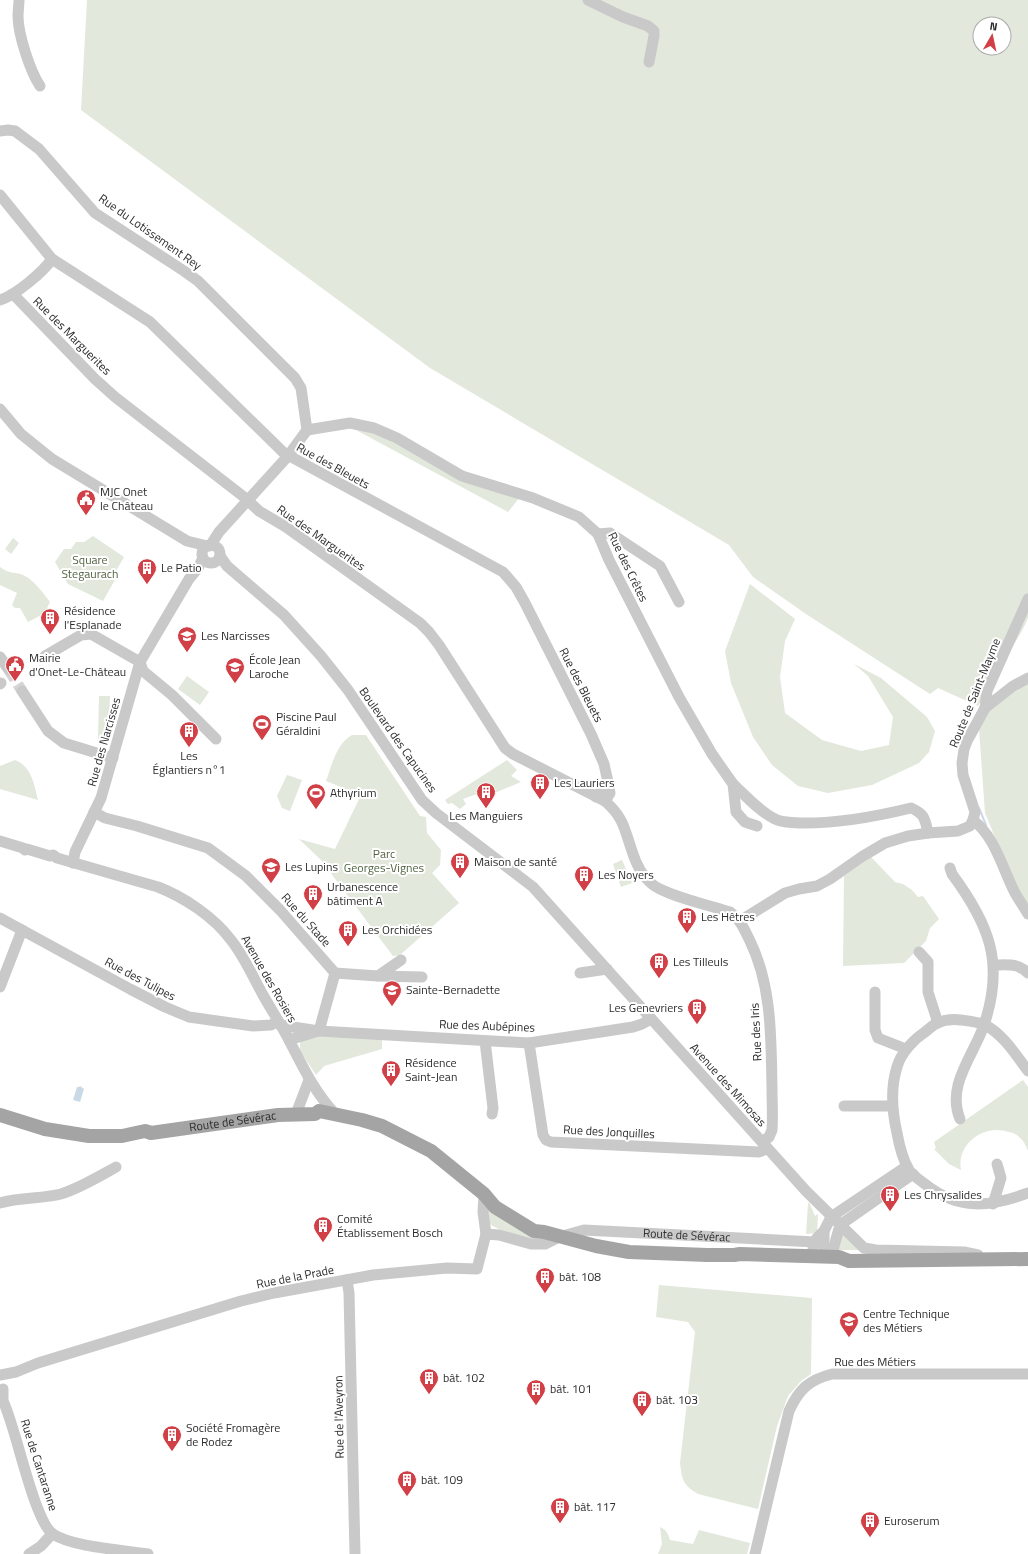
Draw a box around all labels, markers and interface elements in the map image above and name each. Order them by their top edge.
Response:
north arrow [972,16,1012,56]
text: N [989,18,999,35]
street label: Rue du Lotissement Rey [95,189,206,275]
street label: Rue des Marguerites [29,292,116,380]
street label: Rue des Bleuets [293,438,374,494]
place label: MJC Onet le Château [100,482,153,515]
public building icon: MJC Onet le Château [75,488,97,516]
street label: Rue des Marguerites [273,500,370,576]
street label: Rue des Crêtes [603,529,654,605]
park label: Square Stegaurach [61,550,119,583]
building icon: Le Patio [136,557,158,585]
place label: Le Patio [161,558,202,577]
place label: Résidence l'Esplanade [64,601,121,634]
building icon: Résidence l'Esplanade [39,607,61,635]
school or university icon: Les Narcisses [176,625,198,653]
place label: Les Narcisses [201,626,270,645]
street label: Route de Saint-Mayme [944,635,1005,750]
street label: Rue des Bleuets [554,644,609,726]
place label: Mairie d'Onet-Le-Château [29,648,126,681]
place label: École Jean Laroche [249,650,300,683]
public building icon: Mairie d'Onet-Le-Château [4,654,26,682]
school or university icon: École Jean Laroche [224,656,246,684]
street label: Boulevard des Capucines [355,683,442,797]
street label: Rue des Narcisses [82,695,125,789]
place label: Piscine Paul Géraldini [276,707,337,740]
sports icon: Piscine Paul Géraldini [251,713,273,741]
building icon: Les Églantiers n°1 [178,720,200,748]
place label: Les Églantiers n°1 [153,746,226,779]
building icon: Les Lauriers [529,772,551,800]
place label: Les Lauriers [554,773,615,792]
building icon: Les Manguiers [475,781,497,809]
sports icon: Athyrium [305,782,327,810]
place label: Athyrium [330,783,377,802]
place label: Les Manguiers [449,806,523,825]
park label: Parc Georges-Vignes [344,844,425,877]
building icon: Maison de santé [449,851,471,879]
place label: Maison de santé [474,852,557,871]
school or university icon: Les Lupins [260,856,282,884]
place label: Les Lupins [285,857,338,876]
building icon: Les Noyers [573,864,595,892]
place label: Les Noyers [598,865,654,884]
place label: Urbanescence bâtiment A [327,877,398,910]
building icon: Urbanescence bâtiment A [302,883,324,911]
street label: Rue du Stade [277,888,336,951]
building icon: Les Hêtres [676,906,698,934]
place label: Les Hêtres [701,907,755,926]
building icon: Les Orchidées [337,919,359,947]
place label: Les Orchidées [362,920,433,939]
street label: Avenue des Rosiers [237,931,302,1026]
building icon: Les Tilleuls [648,951,670,979]
street label: Rue des Tulipes [101,952,180,1005]
place label: Les Tilleuls [673,952,729,971]
school or university icon: Sainte-Bernadette [381,979,403,1007]
place label: Sainte-Bernadette [406,980,500,999]
building icon: Les Genevriers [686,997,708,1025]
place label: Les Genevriers [609,998,683,1017]
street label: Rue des Iris [744,1002,767,1062]
street label: Rue des Aubépines [439,1014,536,1037]
street label: Avenue des Mimosas [685,1039,772,1131]
place label: Résidence Saint-Jean [405,1053,457,1086]
building icon: Résidence Saint-Jean [380,1059,402,1087]
street label: Route de Sévérac [188,1105,277,1136]
street label: Rue des Jonquilles [563,1120,656,1143]
building icon: Les Chrysalides [879,1184,901,1212]
place label: Les Chrysalides [904,1185,982,1204]
place label: Comité Établissement Bosch [337,1209,443,1242]
building icon: Comité Établissement Bosch [312,1215,334,1243]
street label: Route de Sévérac [642,1223,731,1247]
street label: Rue de la Prade [255,1260,335,1293]
building icon: bât. 108 [534,1266,556,1294]
place label: bât. 108 [559,1267,601,1286]
place label: Centre Technique des Métiers [863,1304,950,1337]
school or university icon: Centre Technique des Métiers [838,1310,860,1338]
street label: Rue des Métiers [834,1352,916,1371]
building icon: bât. 102 [418,1367,440,1395]
place label: bât. 102 [443,1368,485,1387]
street label: Rue de l'Aveyron [328,1375,349,1459]
building icon: bât. 101 [525,1378,547,1406]
place label: bât. 101 [550,1379,592,1398]
building icon: bât. 103 [631,1389,653,1417]
place label: bât. 103 [656,1390,698,1409]
street label: Rue de Cantaranne [16,1416,63,1513]
place label: Société Fromagère de Rodez [186,1418,280,1451]
building icon: Société Fromagère de Rodez [161,1424,183,1452]
building icon: bât. 109 [396,1469,418,1497]
place label: bât. 109 [421,1470,463,1489]
building icon: bât. 117 [549,1496,571,1524]
place label: bât. 117 [574,1497,616,1516]
building icon: Euroserum [859,1510,881,1538]
place label: Euroserum [884,1511,939,1530]

